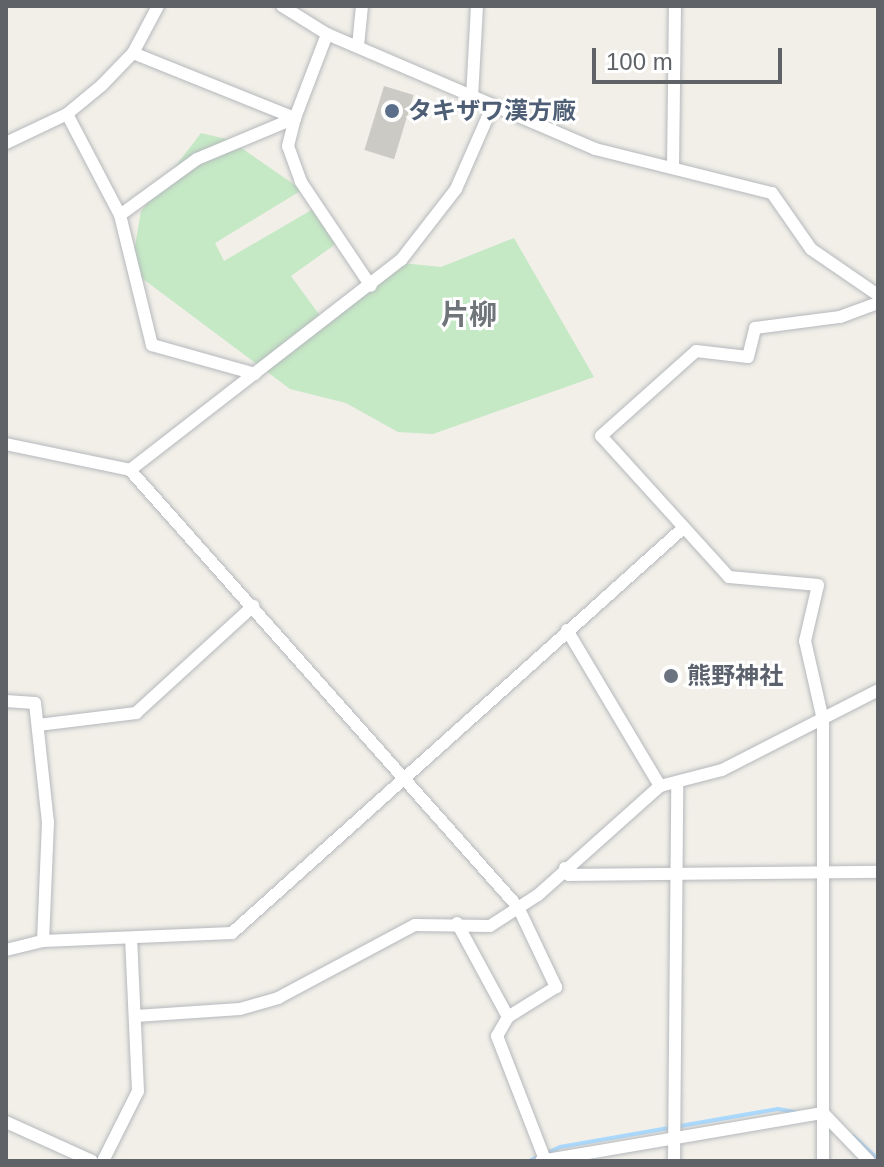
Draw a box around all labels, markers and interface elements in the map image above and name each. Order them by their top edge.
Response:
scale bar [596,32,786,82]
text: 100 m [606,48,673,75]
place label: タキザワ漢方廠 [408,97,576,125]
marker: タキザワ漢方廠 [383,102,401,120]
district label: 片柳 [441,298,497,332]
place label: 熊野神社 [687,662,783,690]
marker: 熊野神社 [662,667,680,685]

